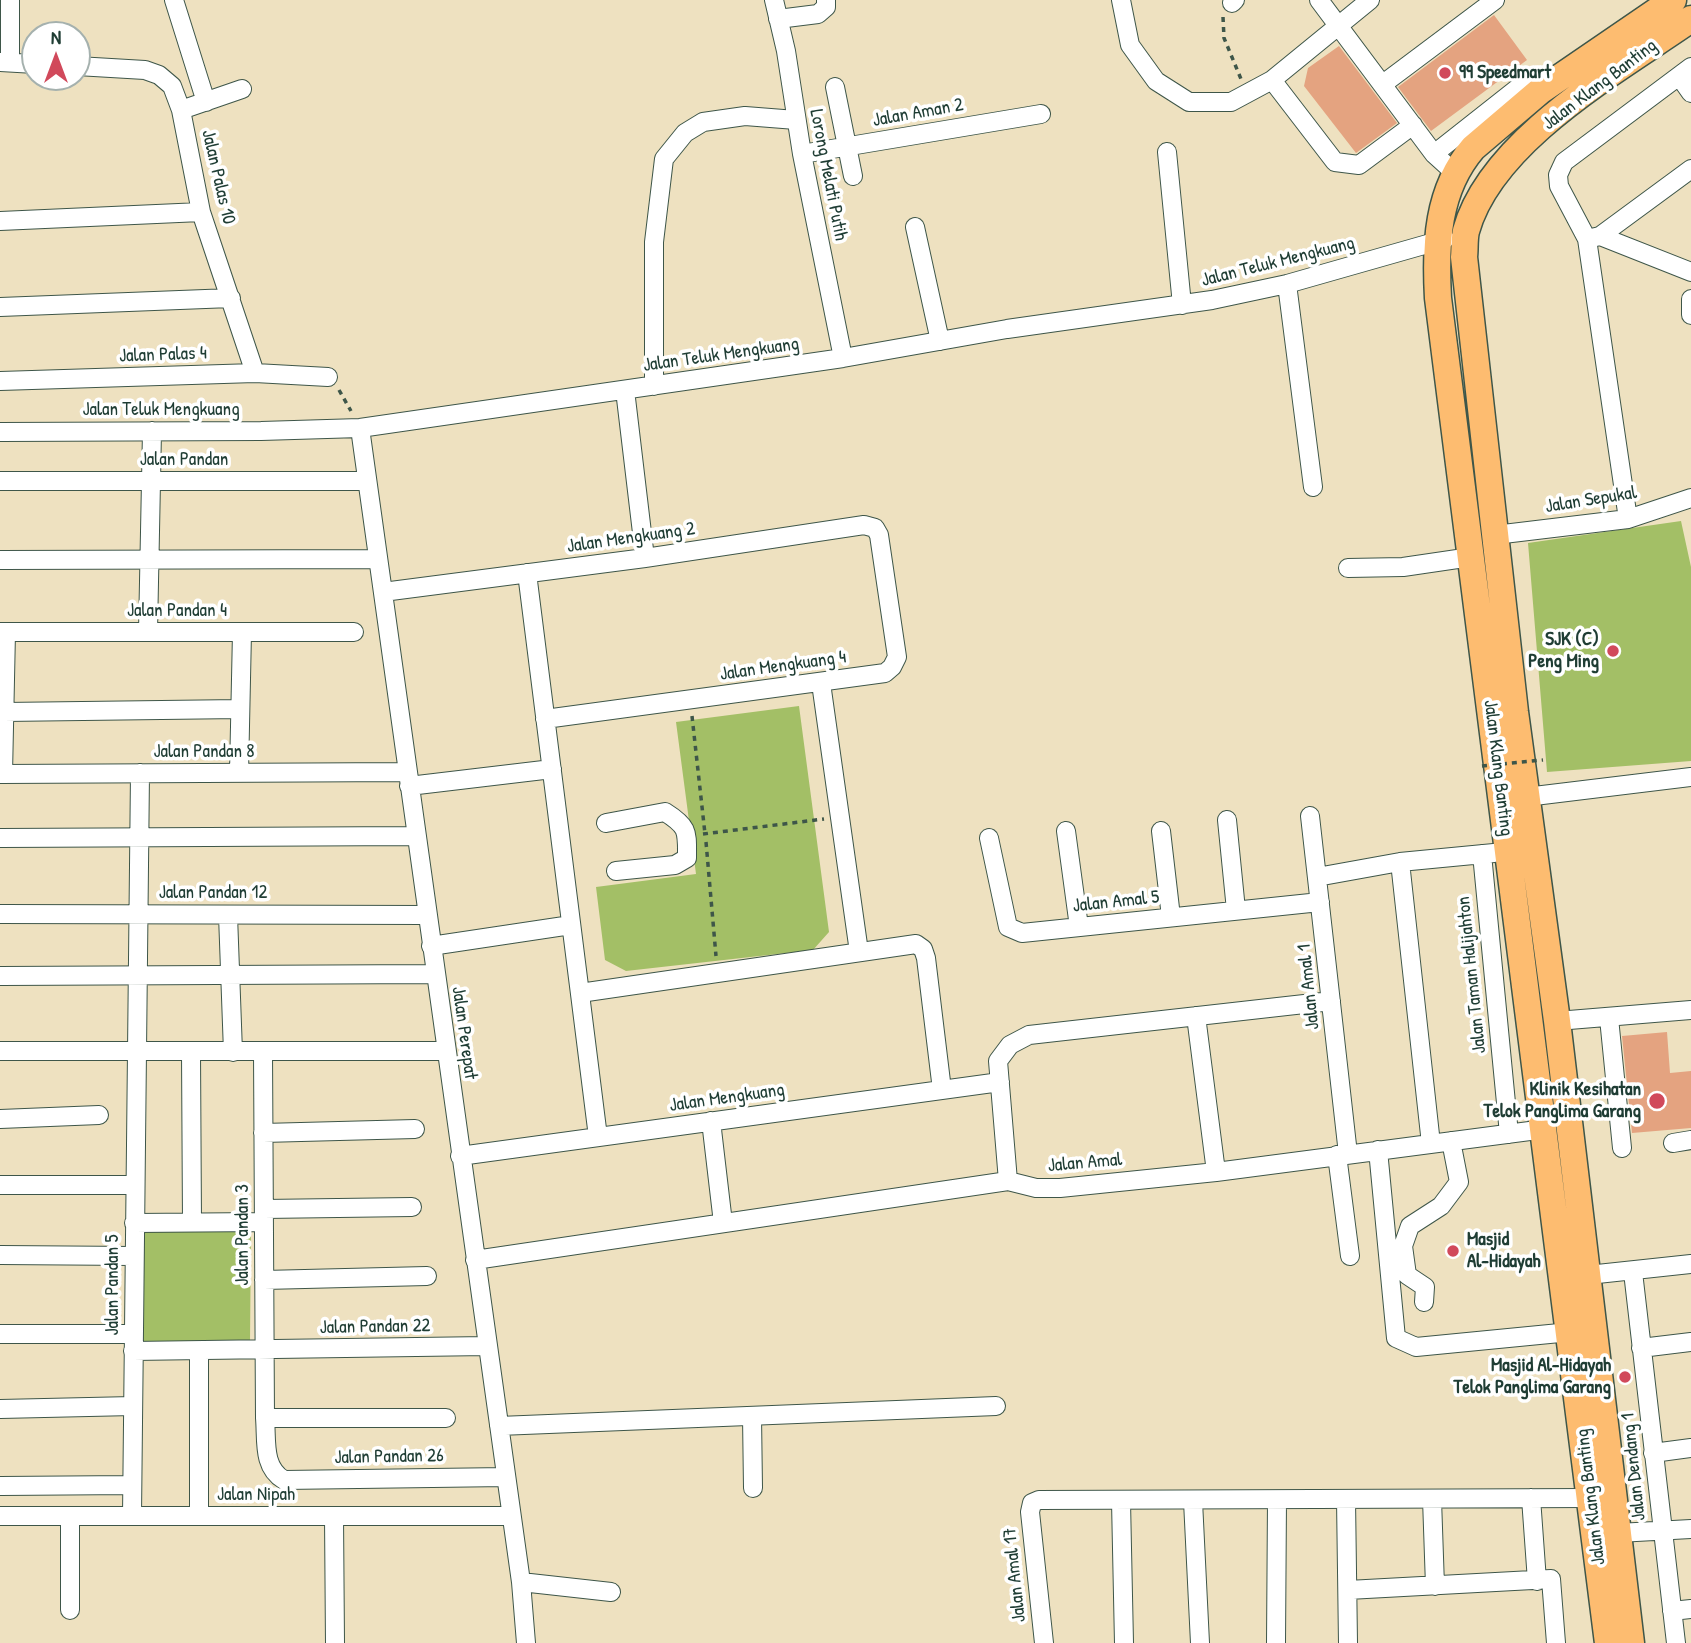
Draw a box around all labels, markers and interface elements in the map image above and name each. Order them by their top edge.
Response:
north arrow [21,21,91,91]
text: N [51,24,61,50]
street label: Jalan Klang Banting [1538,35,1662,135]
place label: 99 Speedmart [1459,62,1551,84]
marker: 99 Speedmart [1437,65,1453,81]
street label: Jalan Aman 2 [871,94,965,132]
street label: Lorong Melati Putih [804,107,852,243]
street label: Jalan Palas 10 [196,128,240,226]
street label: Jalan Teluk Mengkuang [1199,232,1357,292]
street label: Jalan Teluk Mengkuang [642,333,800,377]
street label: Jalan Palas 4 [119,342,207,368]
street label: Jalan Teluk Mengkuang [82,399,240,421]
street label: Jalan Pandan [140,449,228,471]
street label: Jalan Sepukal [1544,482,1638,518]
street label: Jalan Mengkuang 2 [565,518,697,558]
street label: Jalan Pandan 4 [127,600,227,622]
place label: SJK (C) Peng Ming [1528,629,1599,673]
marker: SJK (C) Peng Ming [1605,643,1621,659]
street label: Jalan Mengkuang 4 [718,646,848,686]
street label: Jalan Klang Banting [1478,698,1518,838]
street label: Jalan Pandan 8 [153,741,255,763]
street label: Jalan Pandan 12 [159,882,267,904]
street label: Jalan Amal 5 [1072,886,1160,918]
street label: Jalan Taman Halijahton [1452,895,1492,1055]
street label: Jalan Amal 1 [1293,943,1325,1031]
street label: Jalan Perepat [446,985,482,1081]
street label: Jalan Mengkuang [668,1079,786,1117]
place label: Klinik Kesihatan Telok Panglima Garang [1484,1079,1641,1123]
marker: Klinik Kesihatan Telok Panglima Garang [1647,1091,1667,1111]
street label: Jalan Amal [1047,1148,1123,1178]
street label: Jalan Pandan 3 [232,1184,254,1286]
place label: Masjid Al-Hidayah [1467,1229,1540,1273]
street label: Jalan Pandan 5 [102,1235,124,1335]
marker: Masjid Al-Hidayah [1445,1243,1461,1259]
street label: Jalan Pandan 22 [319,1315,431,1339]
place label: Masjid Al-Hidayah Telok Panglima Garang [1454,1355,1611,1399]
marker: Masjid Al-Hidayah Telok Panglima Garang [1617,1369,1633,1385]
street label: Jalan Dendang 1 [1617,1412,1651,1522]
street label: Jalan Klang Banting [1571,1427,1611,1567]
street label: Jalan Pandan 26 [334,1445,444,1469]
street label: Jalan Nipah [217,1484,295,1506]
street label: Jalan Amal 17 [999,1526,1031,1624]

